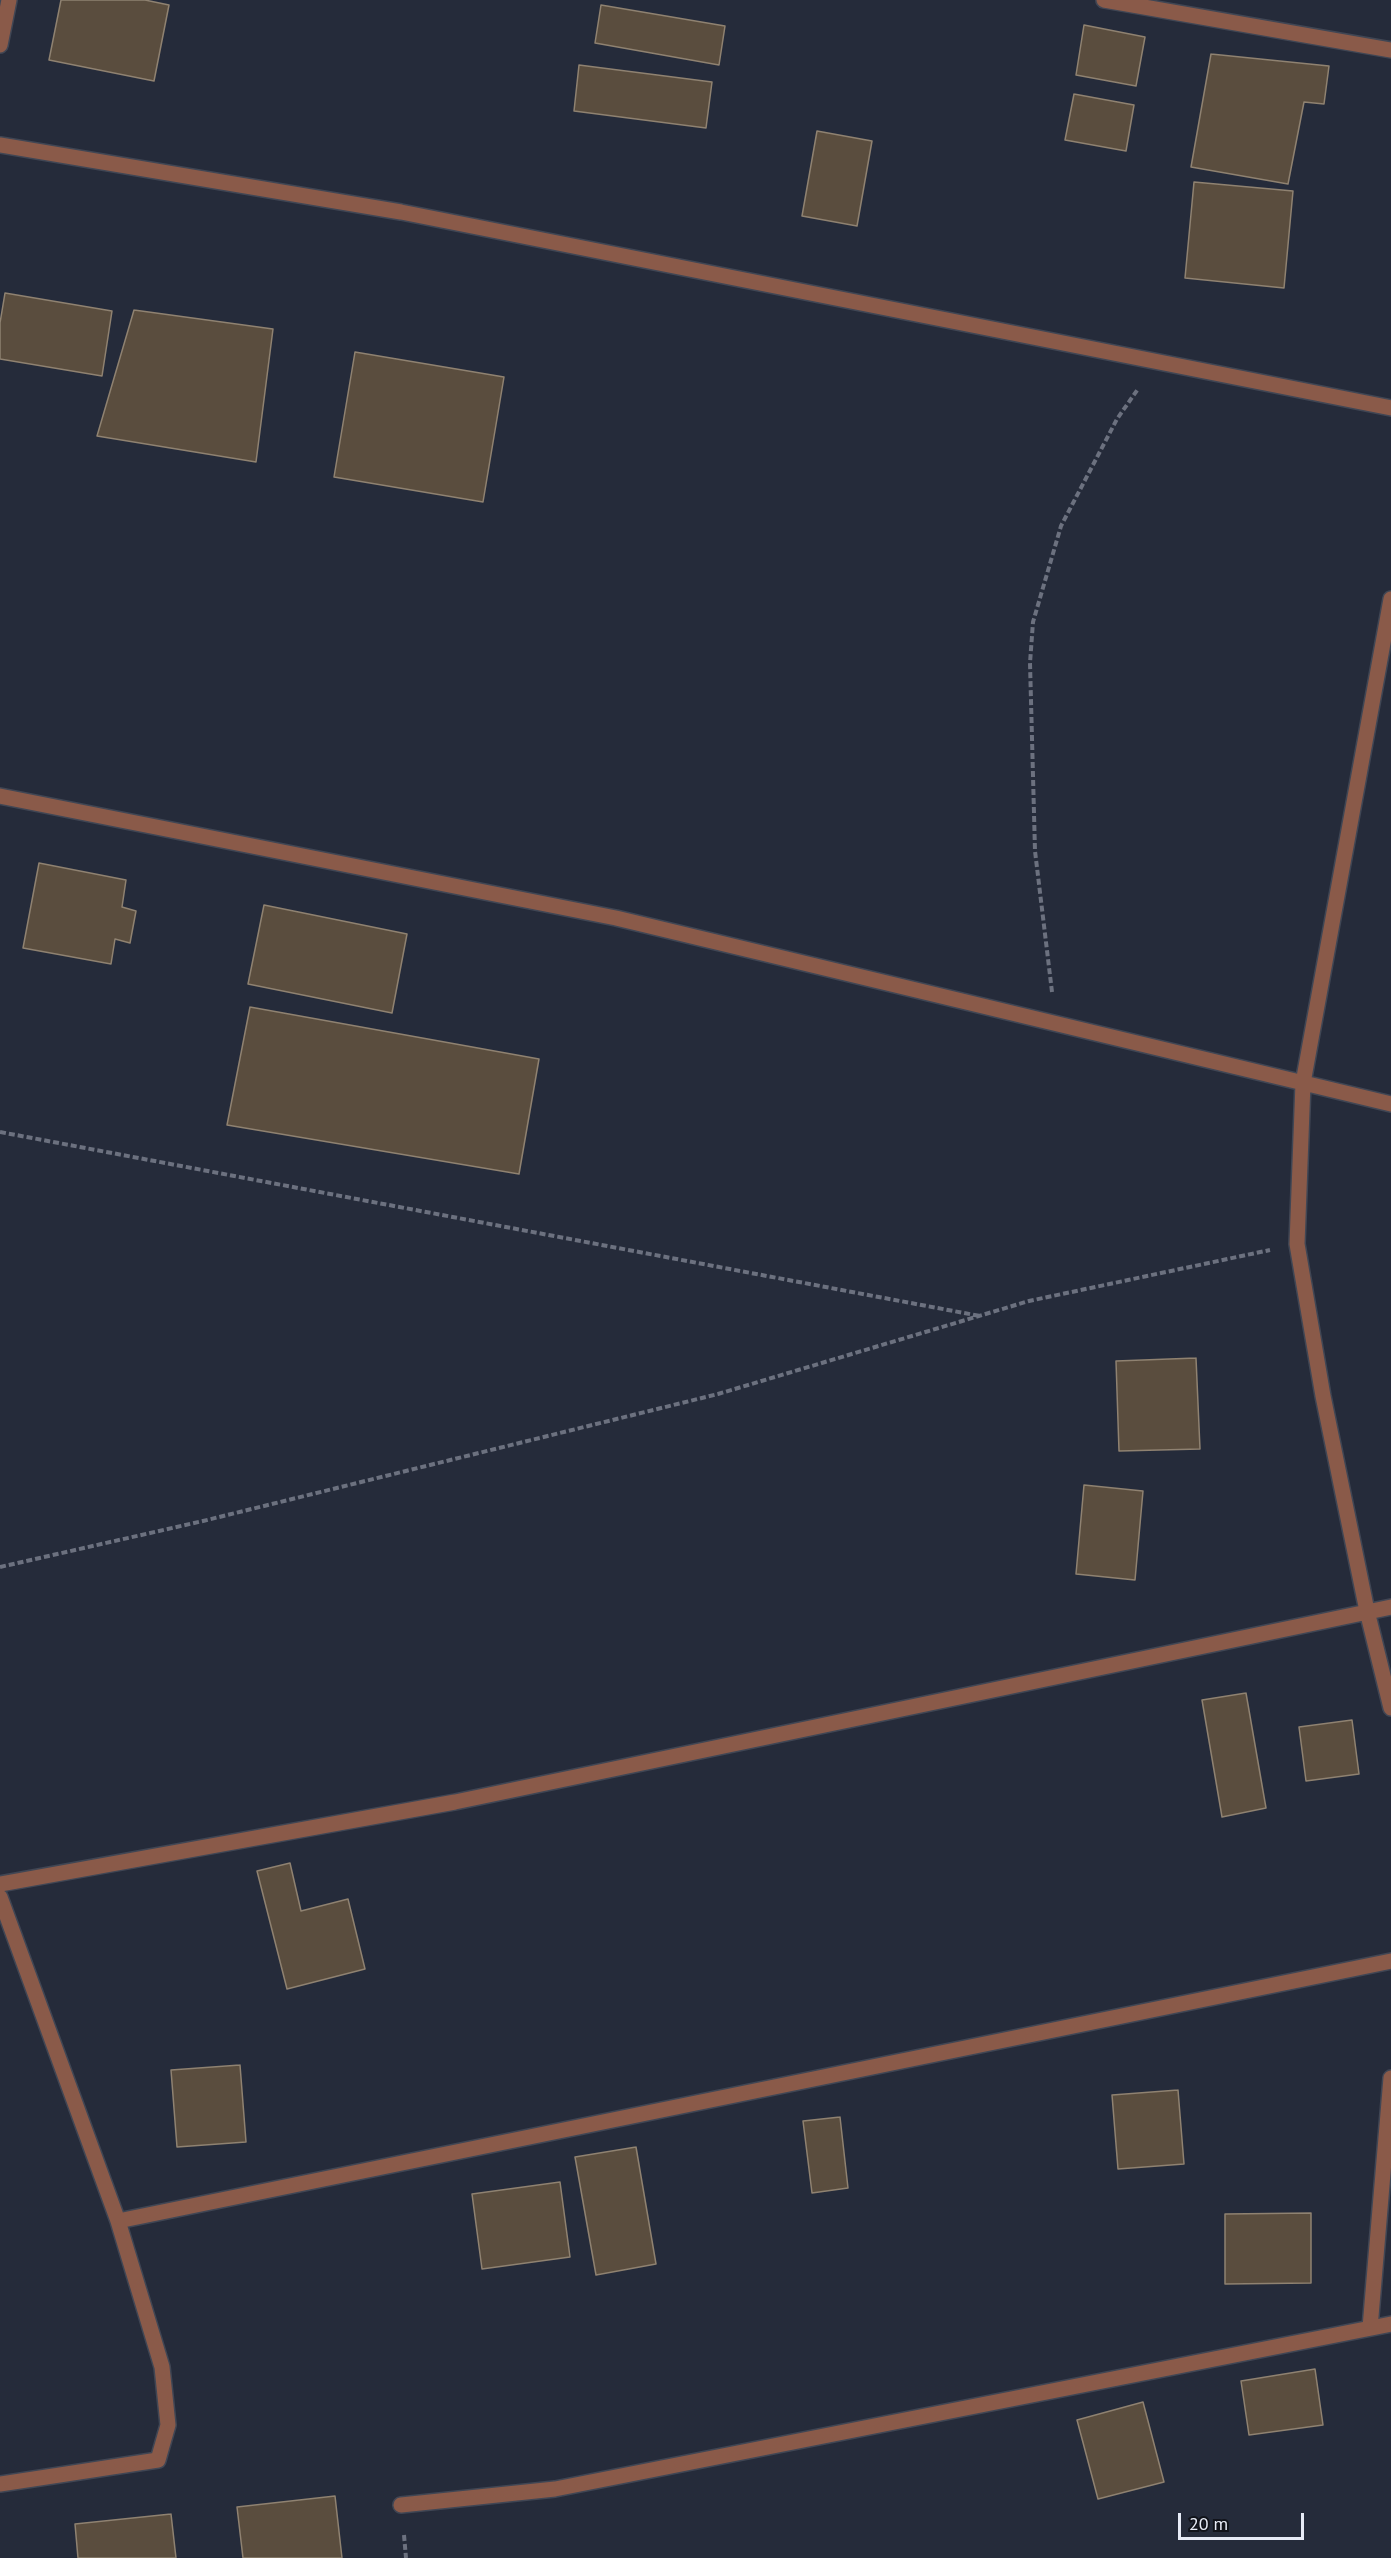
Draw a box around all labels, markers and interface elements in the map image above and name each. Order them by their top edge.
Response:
scale bar [1181,2501,1307,2539]
text: 20 m [1189,2512,1228,2535]

